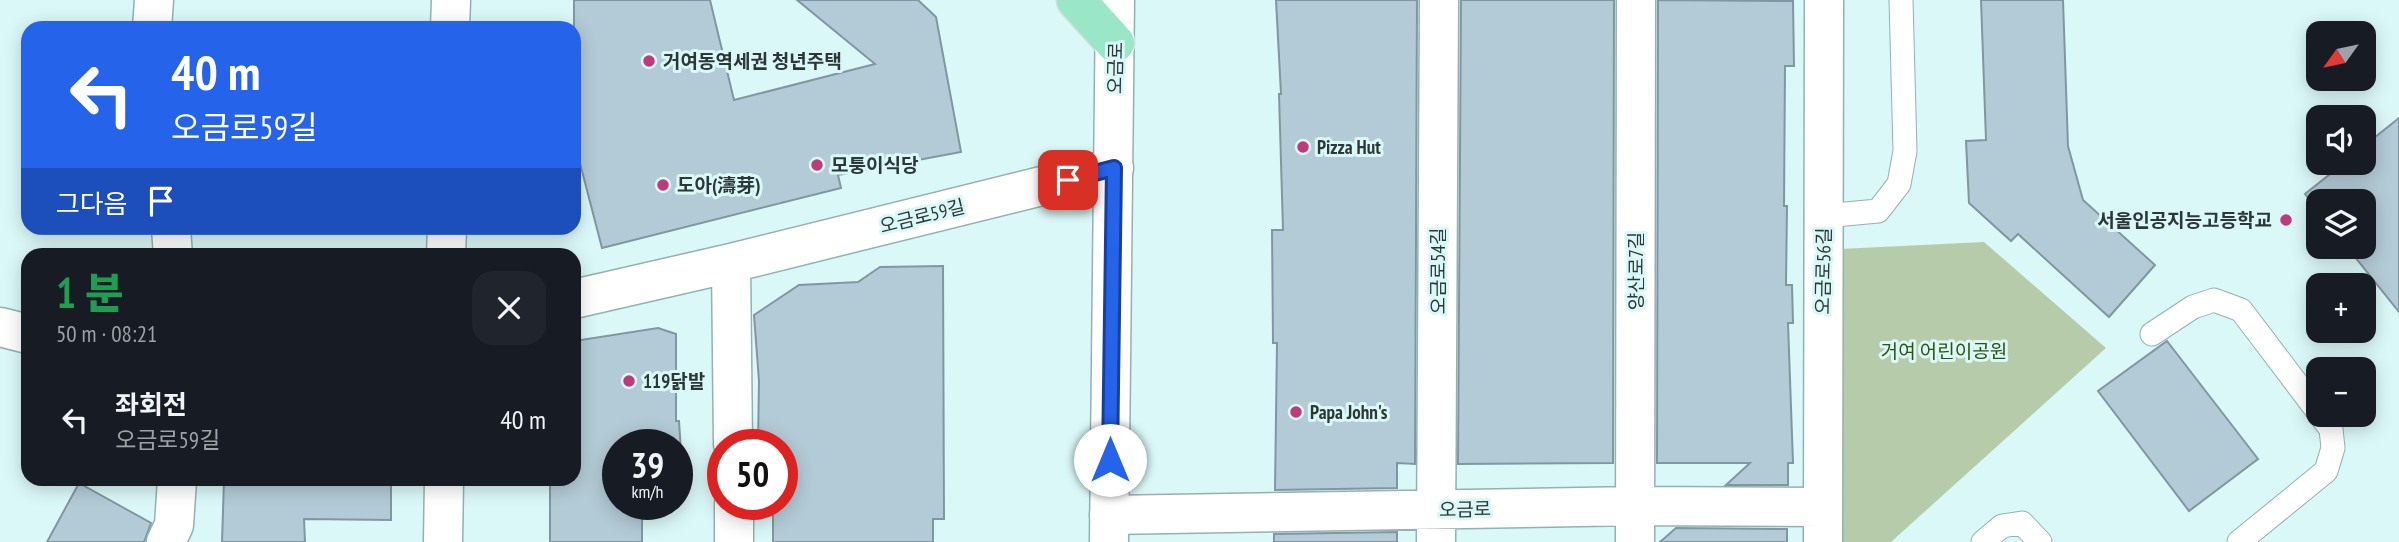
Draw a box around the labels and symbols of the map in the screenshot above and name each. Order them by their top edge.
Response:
north arrow [2306,21,2376,91]
street label: 오금로 [1103,42,1127,94]
place label: 거여동역세권 청년주택 [663,49,842,73]
marker: 거여동역세권 청년주택 [641,53,657,69]
place label: Pizza Hut [1317,135,1381,159]
marker: Pizza Hut [1295,139,1311,155]
pin [1038,150,1098,210]
place label: 모퉁이식당 [831,153,919,177]
marker: 모퉁이식당 [809,157,825,173]
place label: 도아(濤芽) [677,173,761,197]
marker: 도아(濤芽) [655,177,671,193]
street label: 오금로59길 [877,194,967,238]
place label: 서울인공지능고등학교 [2097,208,2272,232]
marker: 서울인공지능고등학교 [2278,212,2294,228]
street label: 오금로54길 [1426,227,1450,315]
street label: 오금로56길 [1810,227,1836,315]
street label: 양산로7길 [1624,232,1648,310]
park label: 거여 어린이공원 [1881,339,2007,363]
place label: 119닭발 [643,369,705,393]
marker: 119닭발 [621,373,637,389]
place label: Papa John's [1310,400,1388,424]
marker: Papa John's [1288,404,1304,420]
position arrow [1073,423,1147,497]
speed limit sign: 50 [707,429,798,520]
street label: 오금로 [1439,497,1491,521]

